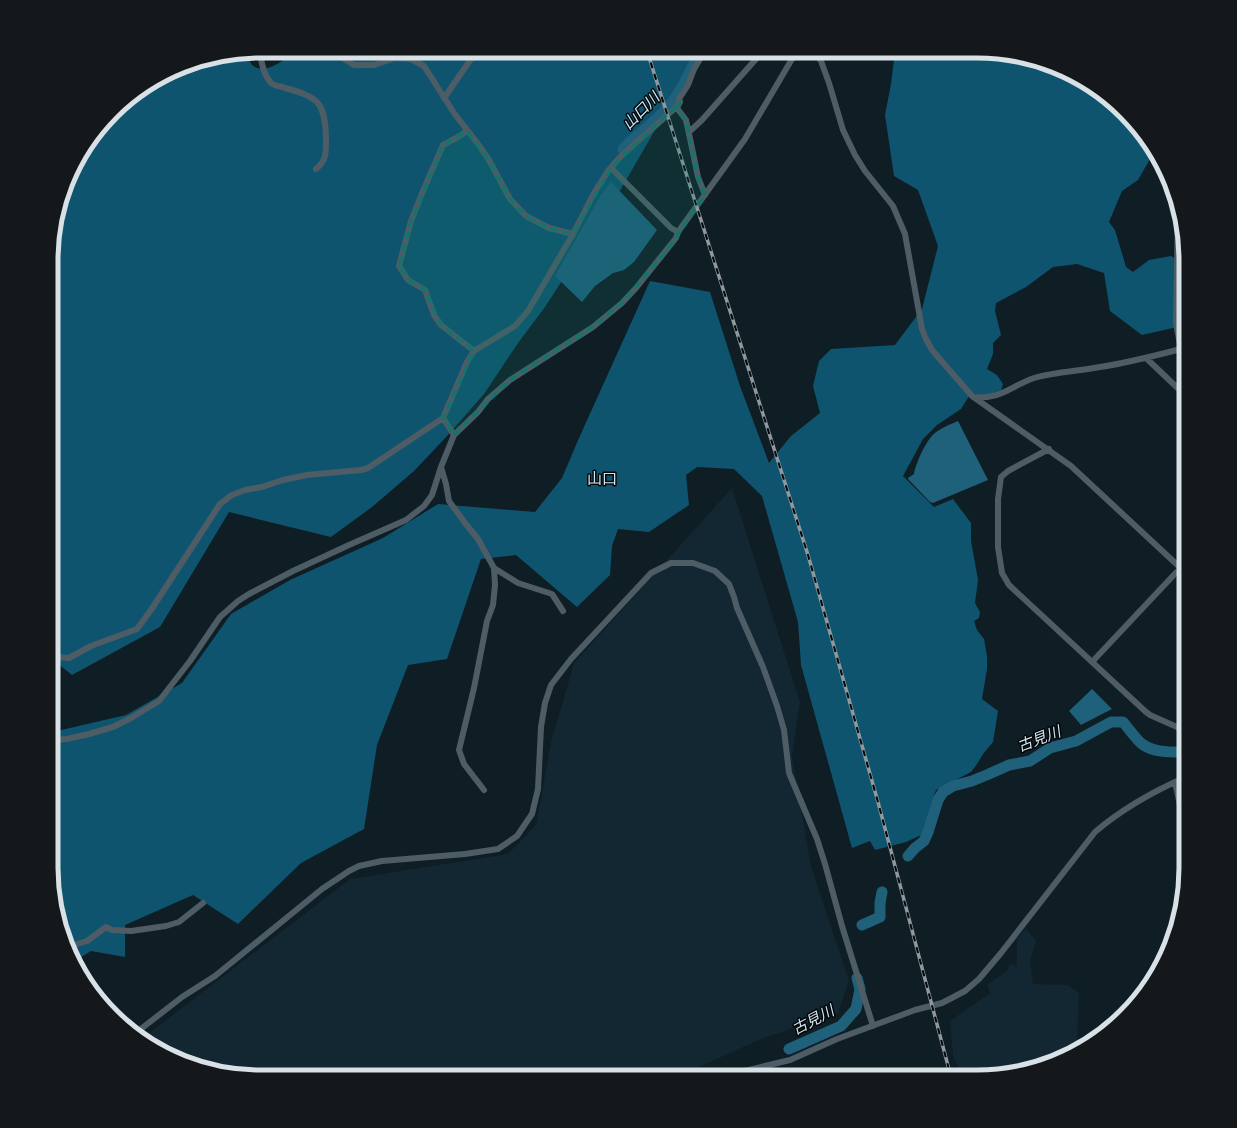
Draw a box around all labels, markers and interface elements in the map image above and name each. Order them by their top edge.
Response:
water label: 山口川 [619,87,665,133]
district label: 山口 [587,470,617,488]
water label: 古見川 [1015,722,1065,755]
water label: 古見川 [789,1001,839,1039]

